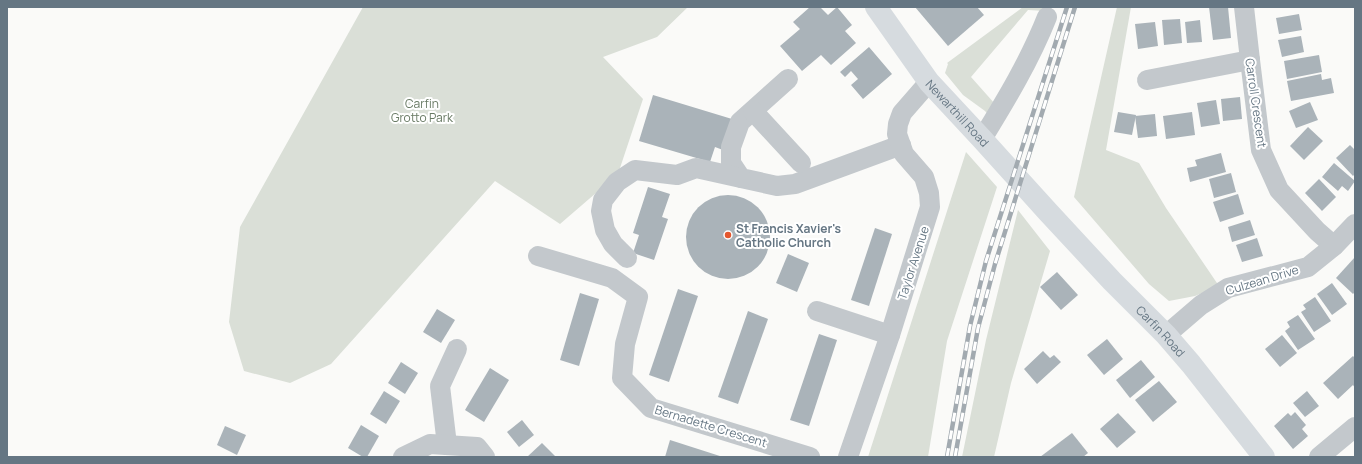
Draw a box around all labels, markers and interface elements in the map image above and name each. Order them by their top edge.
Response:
street label: Carroll Crescent [1241,57,1271,149]
street label: Newarthill Road [922,76,993,150]
park label: Carfin Grotto Park [391,95,454,126]
place label: St Francis Xavier's Catholic Church [736,220,841,251]
street label: Taylor Avenue [893,224,933,302]
marker: St Francis Xavier's Catholic Church [723,230,733,240]
street label: Culzean Drive [1223,261,1301,299]
street label: Carfin Road [1132,301,1189,360]
street label: Bernadette Crescent [653,401,769,451]

